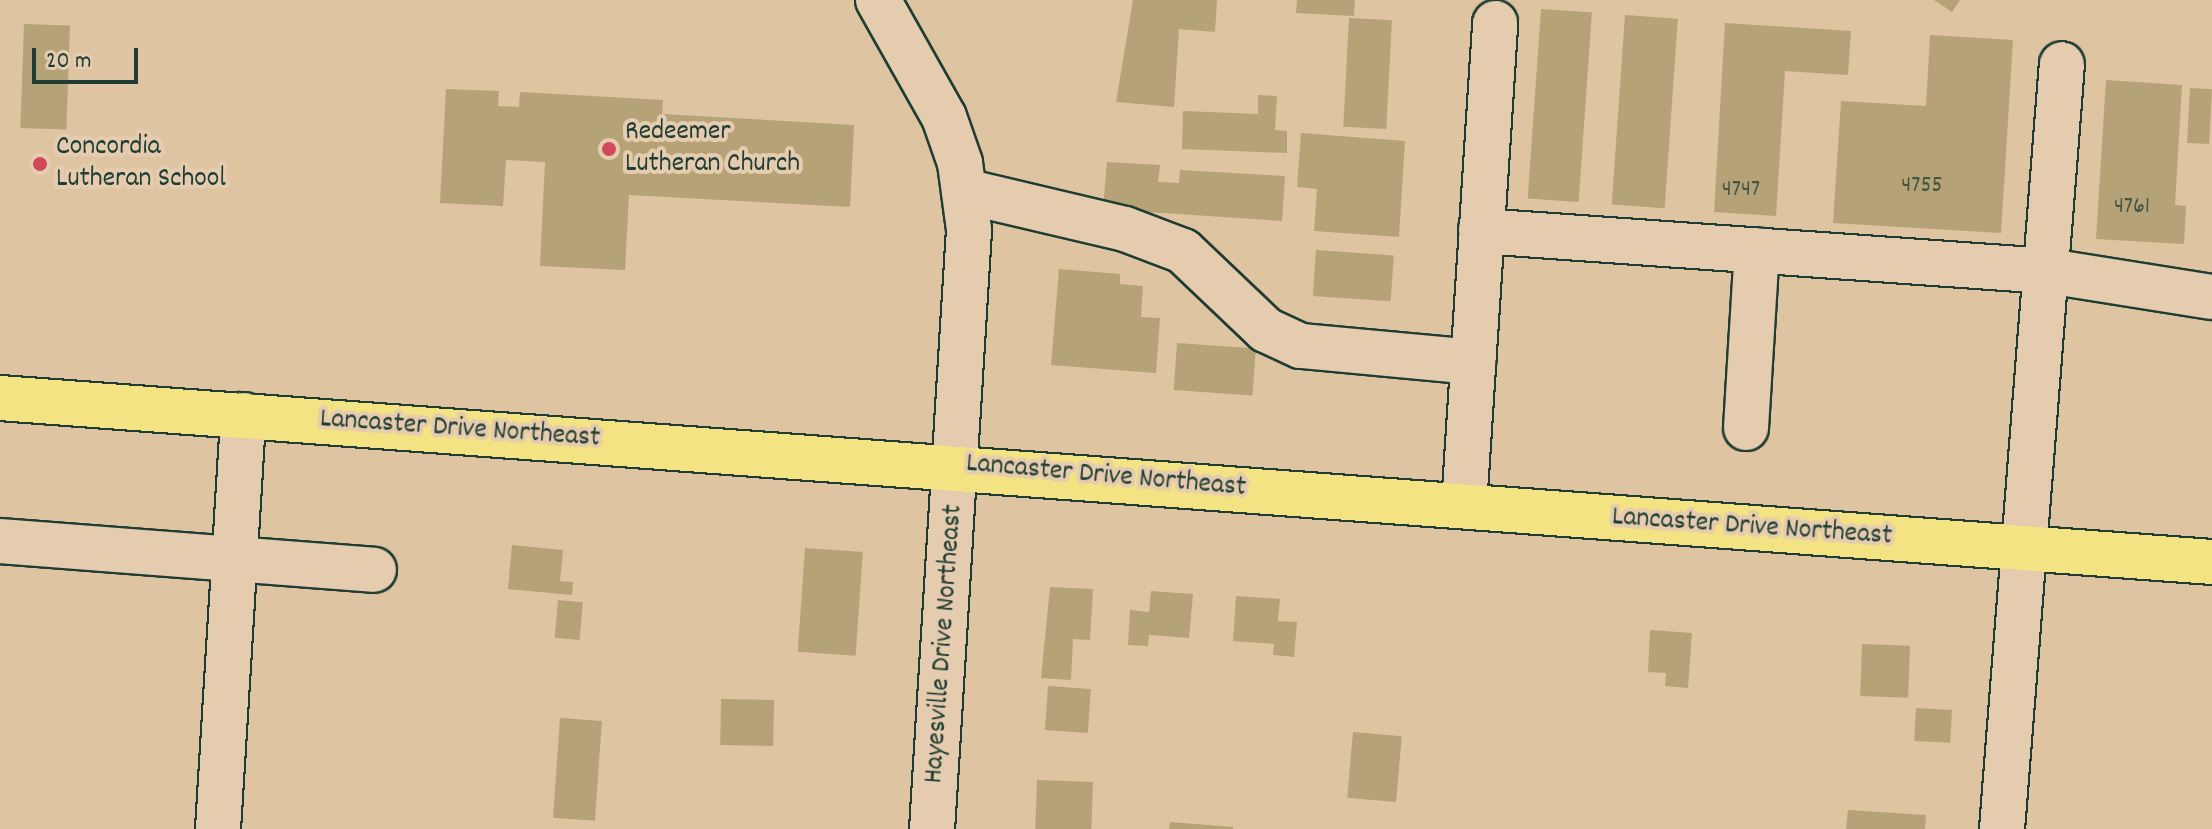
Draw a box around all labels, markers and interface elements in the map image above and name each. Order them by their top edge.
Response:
scale bar [36,32,142,82]
text: 20 m [46,45,92,79]
place label: Redeemer Lutheran Church [625,116,800,182]
place label: Concordia Lutheran School [56,131,226,197]
marker: Redeemer Lutheran Church [600,140,618,158]
marker: Concordia Lutheran School [31,155,49,173]
house number: 4755 [1901,173,1943,201]
house number: 4747 [1722,177,1760,205]
house number: 4761 [2114,194,2150,222]
street label: Lancaster Drive Northeast [319,403,601,457]
street label: Lancaster Drive Northeast [965,448,1247,506]
street label: Lancaster Drive Northeast [1611,501,1893,555]
street label: Hayesville Drive Northeast [918,503,972,785]

